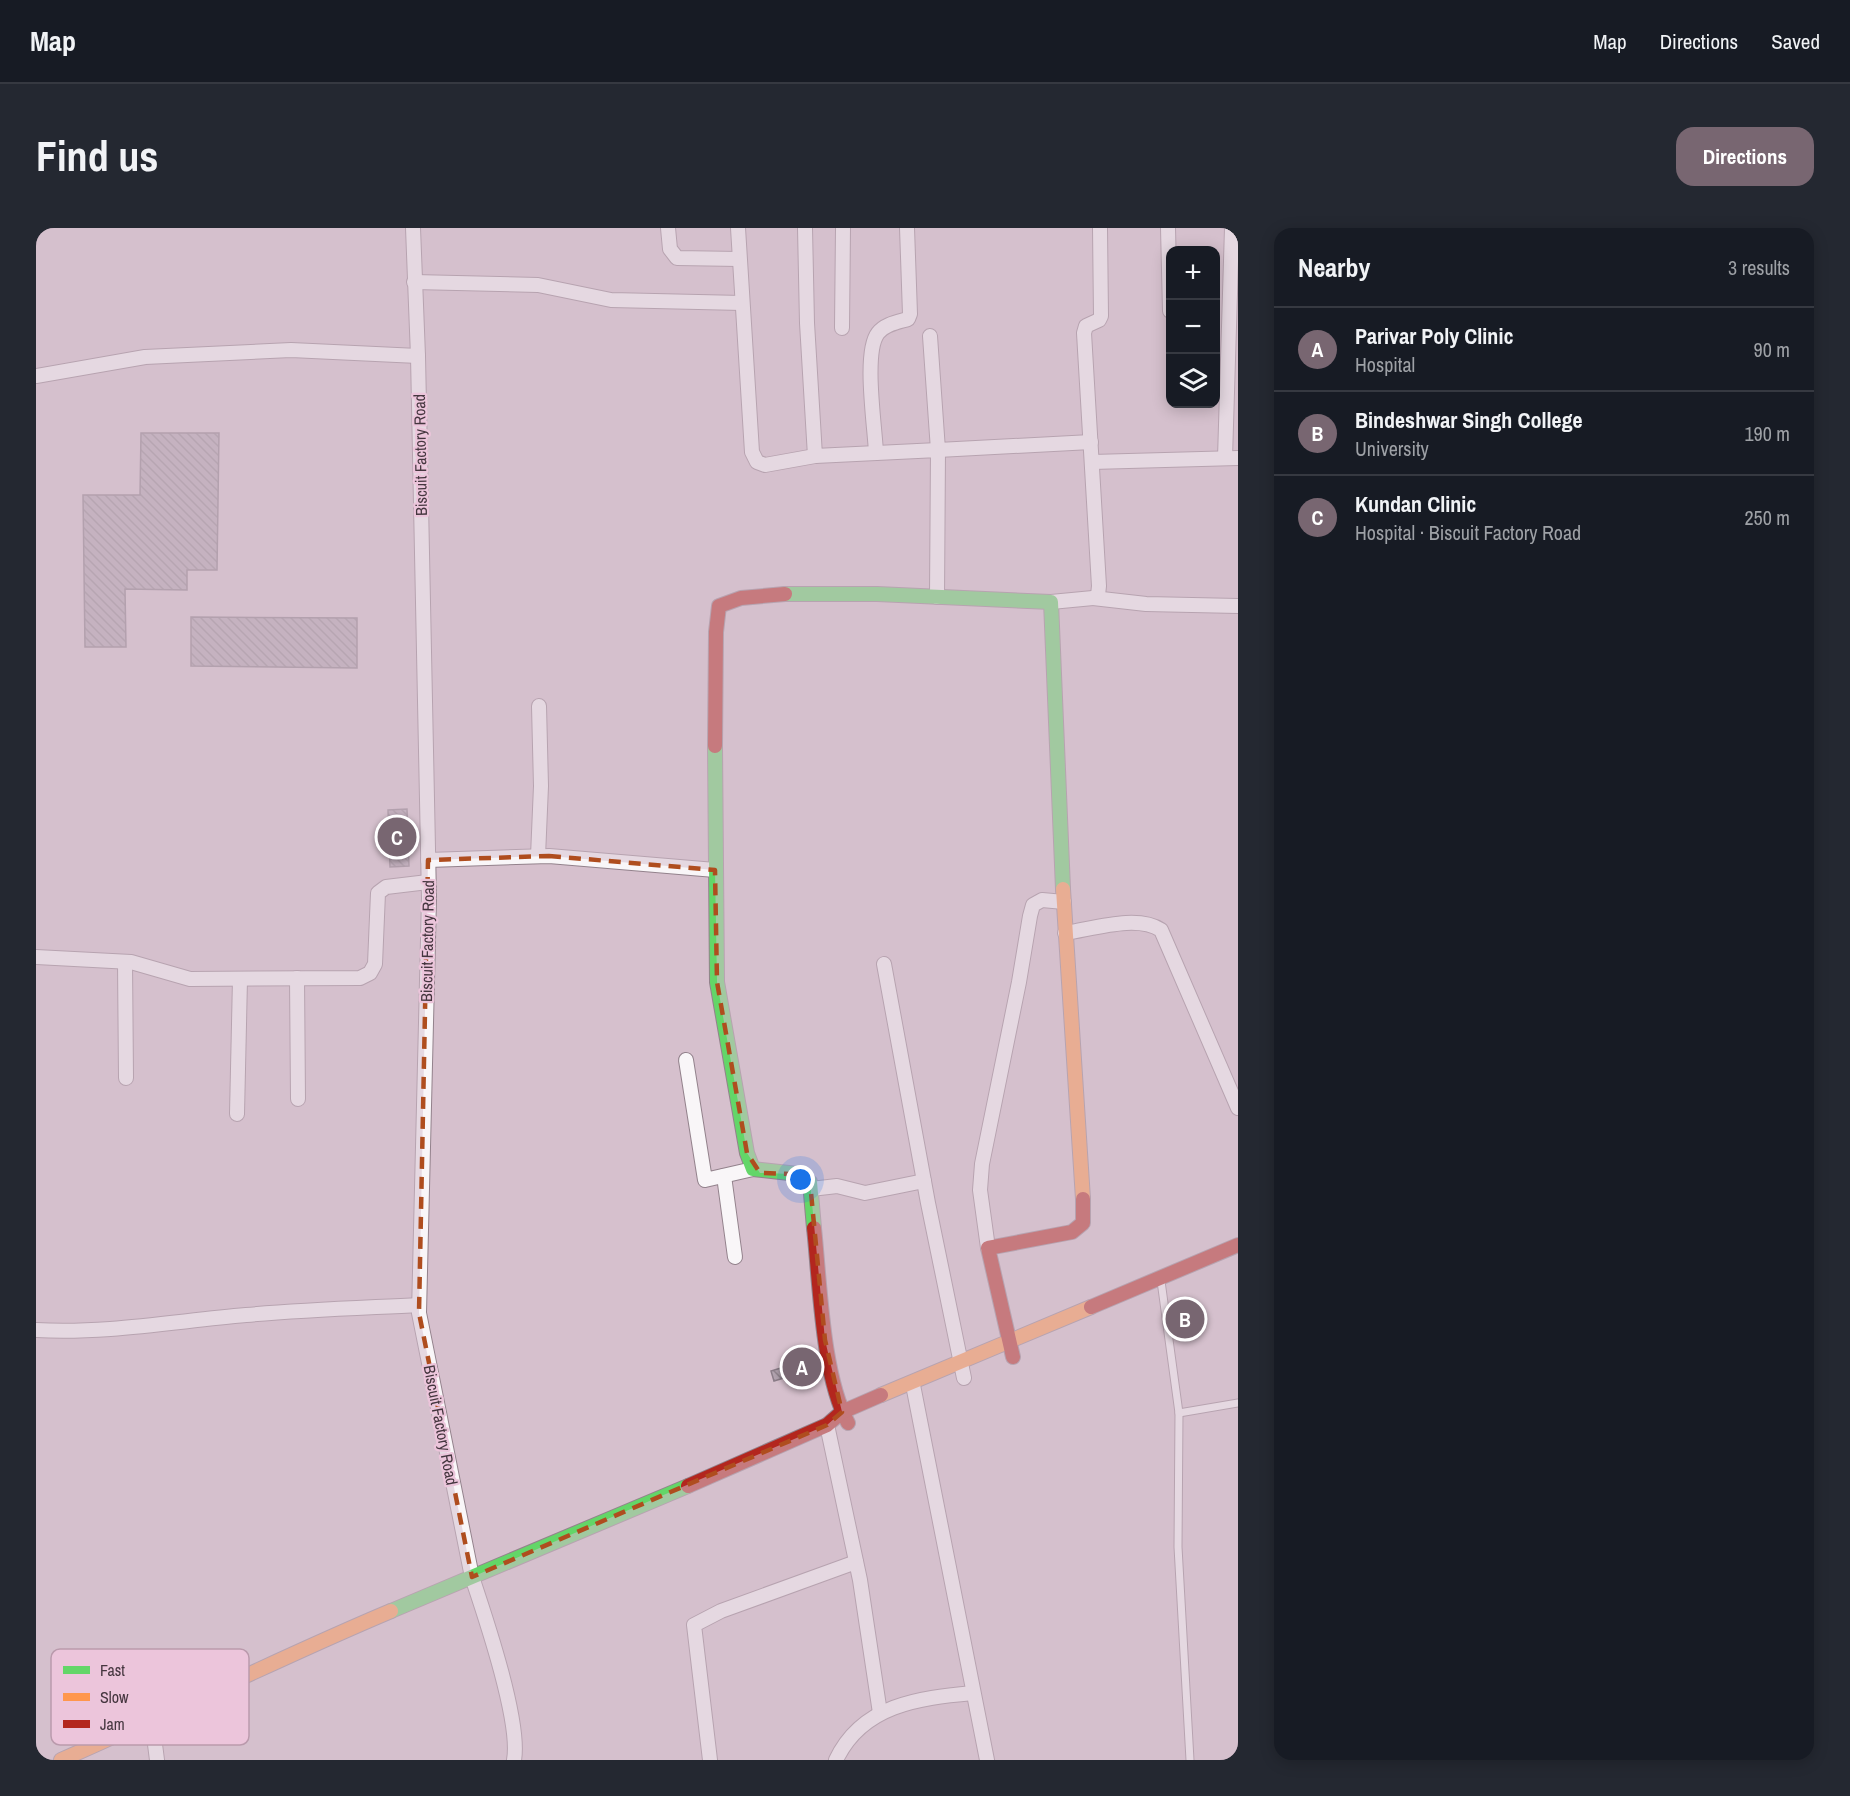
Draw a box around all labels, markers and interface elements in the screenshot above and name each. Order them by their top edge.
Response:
text: Map [30,22,76,60]
text: Map [1593,27,1627,56]
text: Directions [1660,27,1738,56]
text: Saved [1771,27,1820,56]
button: Directions [1676,127,1814,186]
text: Find us [36,128,158,184]
map controls [1166,246,1220,408]
button: + [1166,246,1220,300]
text: Nearby [1298,250,1370,285]
text: 3 results [1728,254,1790,281]
button: − [1166,300,1220,354]
text: Parivar Poly Clinic [1355,321,1513,351]
text: A [1312,336,1323,363]
text: 90 m [1754,336,1790,363]
text: Hospital [1355,351,1415,378]
button: layers [1166,354,1220,408]
street label: Biscuit Factory Road [408,394,432,516]
text: Bindeshwar Singh College [1355,405,1583,435]
text: B [1312,420,1323,447]
text: 190 m [1744,420,1790,447]
text: University [1355,435,1429,462]
text: Kundan Clinic [1355,489,1476,519]
text: C [1312,504,1323,531]
text: 250 m [1744,504,1790,531]
text: Hospital · Biscuit Factory Road [1355,519,1581,546]
pin: C [378,814,416,860]
street label: Biscuit Factory Road [415,880,439,1002]
your location [786,1165,815,1194]
pin: B [1166,1296,1204,1342]
pin: A [782,1344,822,1390]
street label: Biscuit Factory Road [419,1363,463,1487]
legend [51,1649,249,1745]
text: Fast [100,1659,125,1681]
text: Slow [100,1686,129,1708]
text: Jam [100,1713,125,1735]

